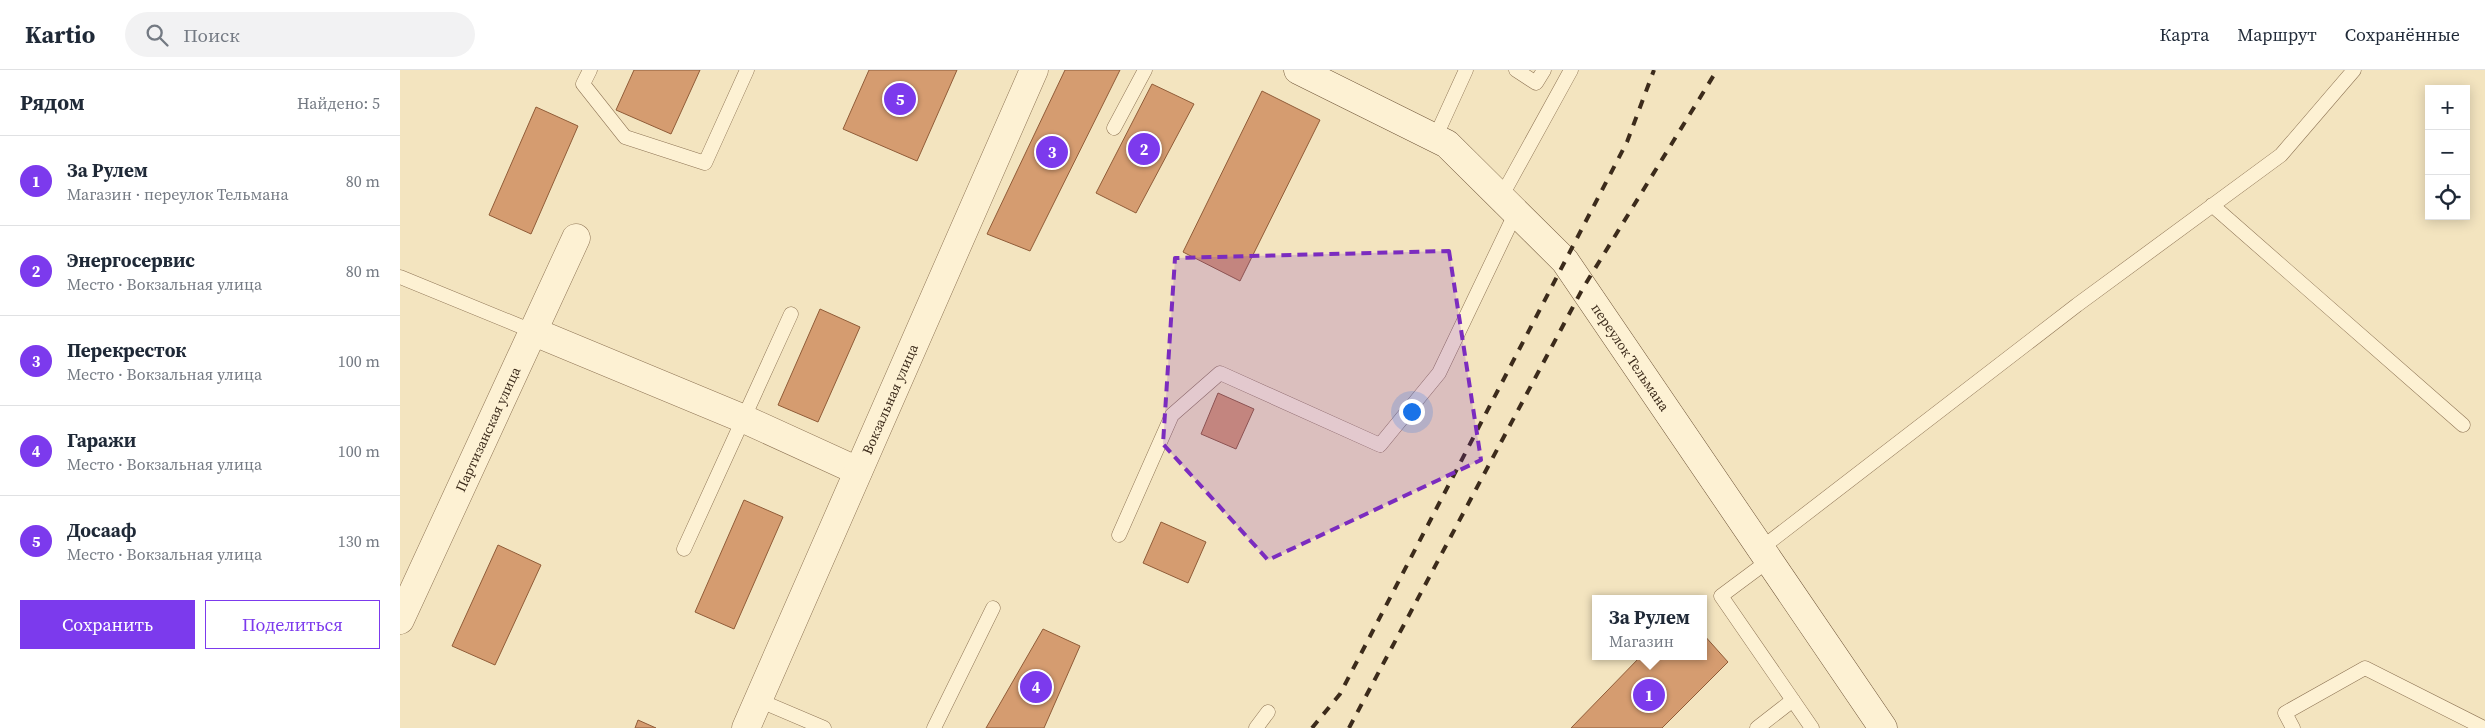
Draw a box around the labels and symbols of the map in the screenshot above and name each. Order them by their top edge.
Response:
pin: 5 [884,80,916,118]
pin: 2 [1128,130,1160,168]
pin: 3 [1036,133,1068,171]
street label: переулок Тельмана [1587,299,1675,416]
street label: Вокзальная улица [857,340,923,458]
street label: Партизанская улица [450,363,526,495]
your location [1399,399,1425,425]
pin: 4 [1020,668,1052,706]
pin: 1 [1633,676,1665,714]

